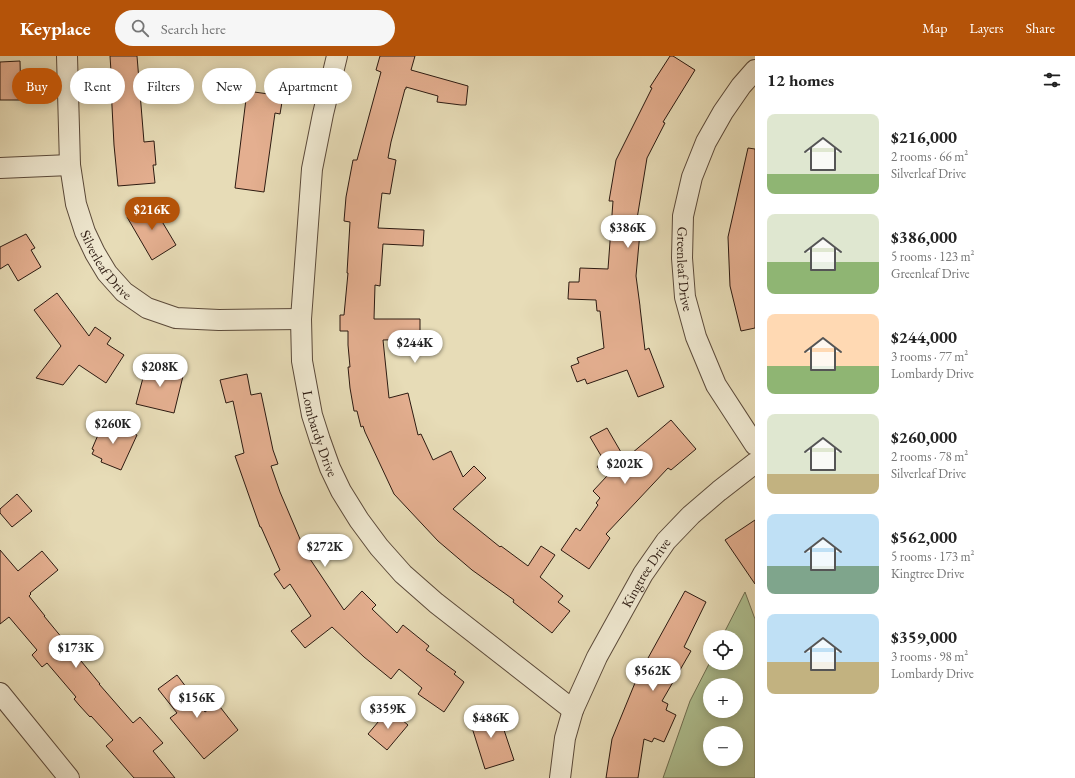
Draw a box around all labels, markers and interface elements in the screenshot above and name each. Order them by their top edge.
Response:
search box [115,10,395,46]
text: Keyplace [20,16,91,41]
icon: search [129,17,151,39]
text: Search here [161,19,226,38]
text: Map [922,19,947,37]
text: Layers [969,19,1004,37]
text: Share [1026,19,1055,37]
chip: Buy [12,68,62,104]
chip: Rent [70,68,125,104]
chip: Filters [133,68,194,104]
chip: New [202,68,256,104]
chip: Apartment [264,68,352,104]
text: 12 homes [767,69,834,91]
icon: filters [1041,69,1063,91]
text: $216,000 [891,126,957,148]
icon: home [799,130,847,178]
text: 2 rooms · 66 m² [891,148,968,165]
text: Silverleaf Drive [891,165,966,182]
pin: $216K [124,197,180,231]
text: $216K [134,201,170,218]
pin: $386K [600,215,656,249]
text: $386K [610,219,646,236]
street label: Greenleaf Drive [673,226,698,314]
text: $386,000 [891,226,957,248]
street label: Silverleaf Drive [76,227,136,304]
icon: home [799,230,847,278]
text: 5 rooms · 123 m² [891,248,975,265]
text: Greenleaf Drive [891,265,970,282]
text: $244,000 [891,326,957,348]
pin: $244K [387,330,443,364]
icon: home [799,330,847,378]
text: $244K [397,334,433,351]
text: 3 rooms · 77 m² [891,348,968,365]
pin: $208K [132,354,188,388]
text: $208K [142,358,178,375]
text: Lombardy Drive [891,365,974,382]
street label: Lombardy Drive [299,389,342,480]
pin: $260K [85,411,141,445]
text: $260K [95,415,131,432]
text: $260,000 [891,426,957,448]
icon: home [799,430,847,478]
text: 2 rooms · 78 m² [891,448,968,465]
pin: $202K [597,451,653,485]
text: $202K [607,455,643,472]
text: Silverleaf Drive [891,465,966,482]
text: $562,000 [891,526,957,548]
icon: home [799,530,847,578]
pin: $272K [297,534,353,568]
street label: Kingtree Drive [617,534,675,611]
text: $272K [307,538,343,555]
text: 5 rooms · 173 m² [891,548,975,565]
text: Kingtree Drive [891,565,964,582]
text: $359,000 [891,626,957,648]
map controls [703,630,743,766]
button: locate [703,630,743,670]
icon: home [799,630,847,678]
pin: $173K [48,635,104,669]
text: $173K [58,639,94,656]
text: 3 rooms · 98 m² [891,648,968,665]
pin: $562K [625,658,681,692]
text: $562K [635,662,671,679]
text: Lombardy Drive [891,665,974,682]
button: + [703,678,743,718]
pin: $156K [169,685,225,719]
text: $156K [179,689,215,706]
pin: $359K [360,696,416,730]
text: $359K [370,700,406,717]
pin: $486K [463,705,519,739]
text: $486K [473,709,509,726]
button: − [703,726,743,766]

